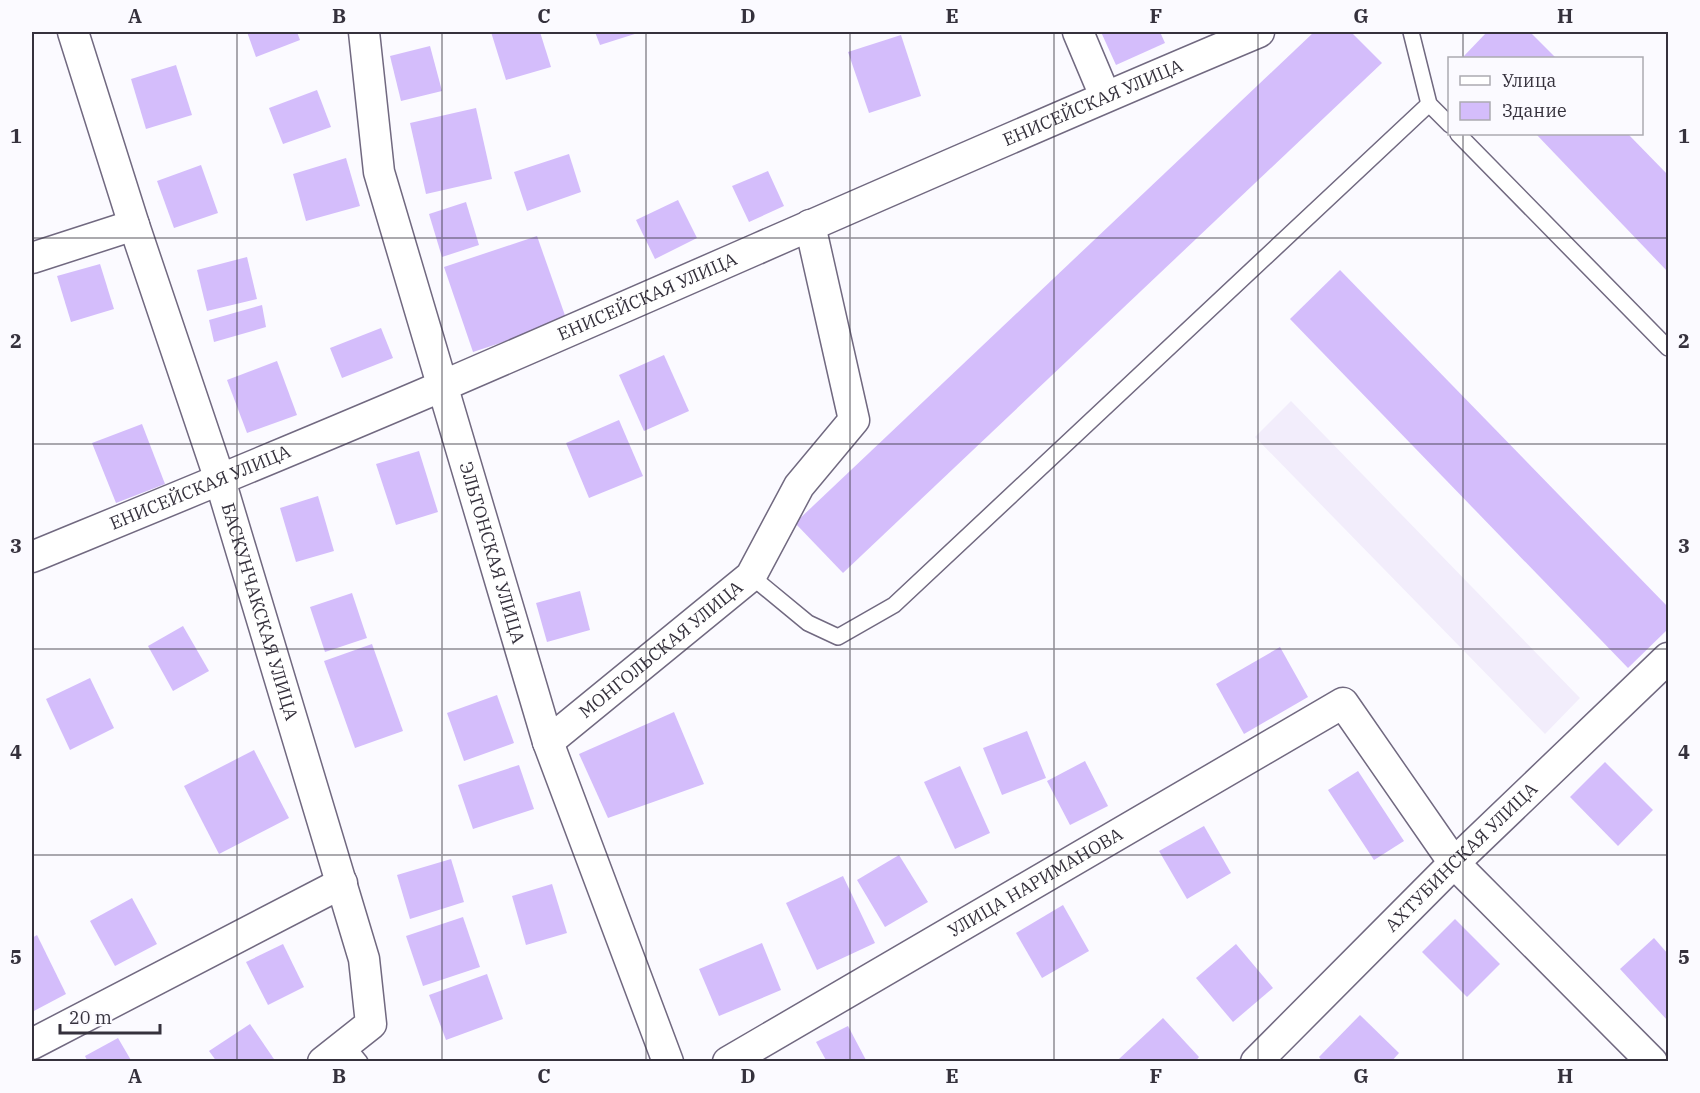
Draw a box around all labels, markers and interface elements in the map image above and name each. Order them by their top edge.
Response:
text: A [128,2,142,29]
text: B [332,2,346,29]
text: C [537,2,551,29]
text: D [740,2,756,29]
text: E [945,2,959,29]
text: F [1150,2,1162,29]
text: G [1353,2,1369,29]
text: H [1557,2,1573,29]
street label: ЕНИСЕЙСКАЯ УЛИЦА [999,53,1187,151]
legend [1448,57,1643,135]
text: Улица [1502,69,1557,92]
text: Здание [1502,99,1567,122]
text: 1 [10,122,22,149]
text: 1 [1678,122,1690,149]
street label: ЕНИСЕЙСКАЯ УЛИЦА [554,247,741,346]
text: 2 [10,327,22,354]
text: 2 [1678,327,1690,354]
street label: ЕНИСЕЙСКАЯ УЛИЦА [106,439,294,535]
street label: ЭЛЬТОНСКАЯ УЛИЦА [455,459,530,647]
street label: БАСКУНЧАКСКАЯ УЛИЦА [217,500,304,724]
text: 3 [10,532,22,559]
text: 3 [1678,532,1690,559]
street label: МОНГОЛЬСКАЯ УЛИЦА [574,575,748,723]
text: 4 [10,738,22,765]
text: 4 [1678,738,1690,765]
street label: АХТУБИНСКАЯ УЛИЦА [1380,777,1543,937]
street label: УЛИЦА НАРИМАНОВА [944,822,1127,942]
text: 5 [10,943,22,970]
text: 5 [1678,943,1690,970]
scale bar [60,997,160,1035]
text: 20 m [69,1006,112,1029]
text: A [128,1062,142,1089]
text: B [332,1062,346,1089]
text: C [537,1062,551,1089]
text: D [740,1062,756,1089]
text: E [945,1062,959,1089]
text: F [1150,1062,1162,1089]
text: G [1353,1062,1369,1089]
text: H [1557,1062,1573,1089]

